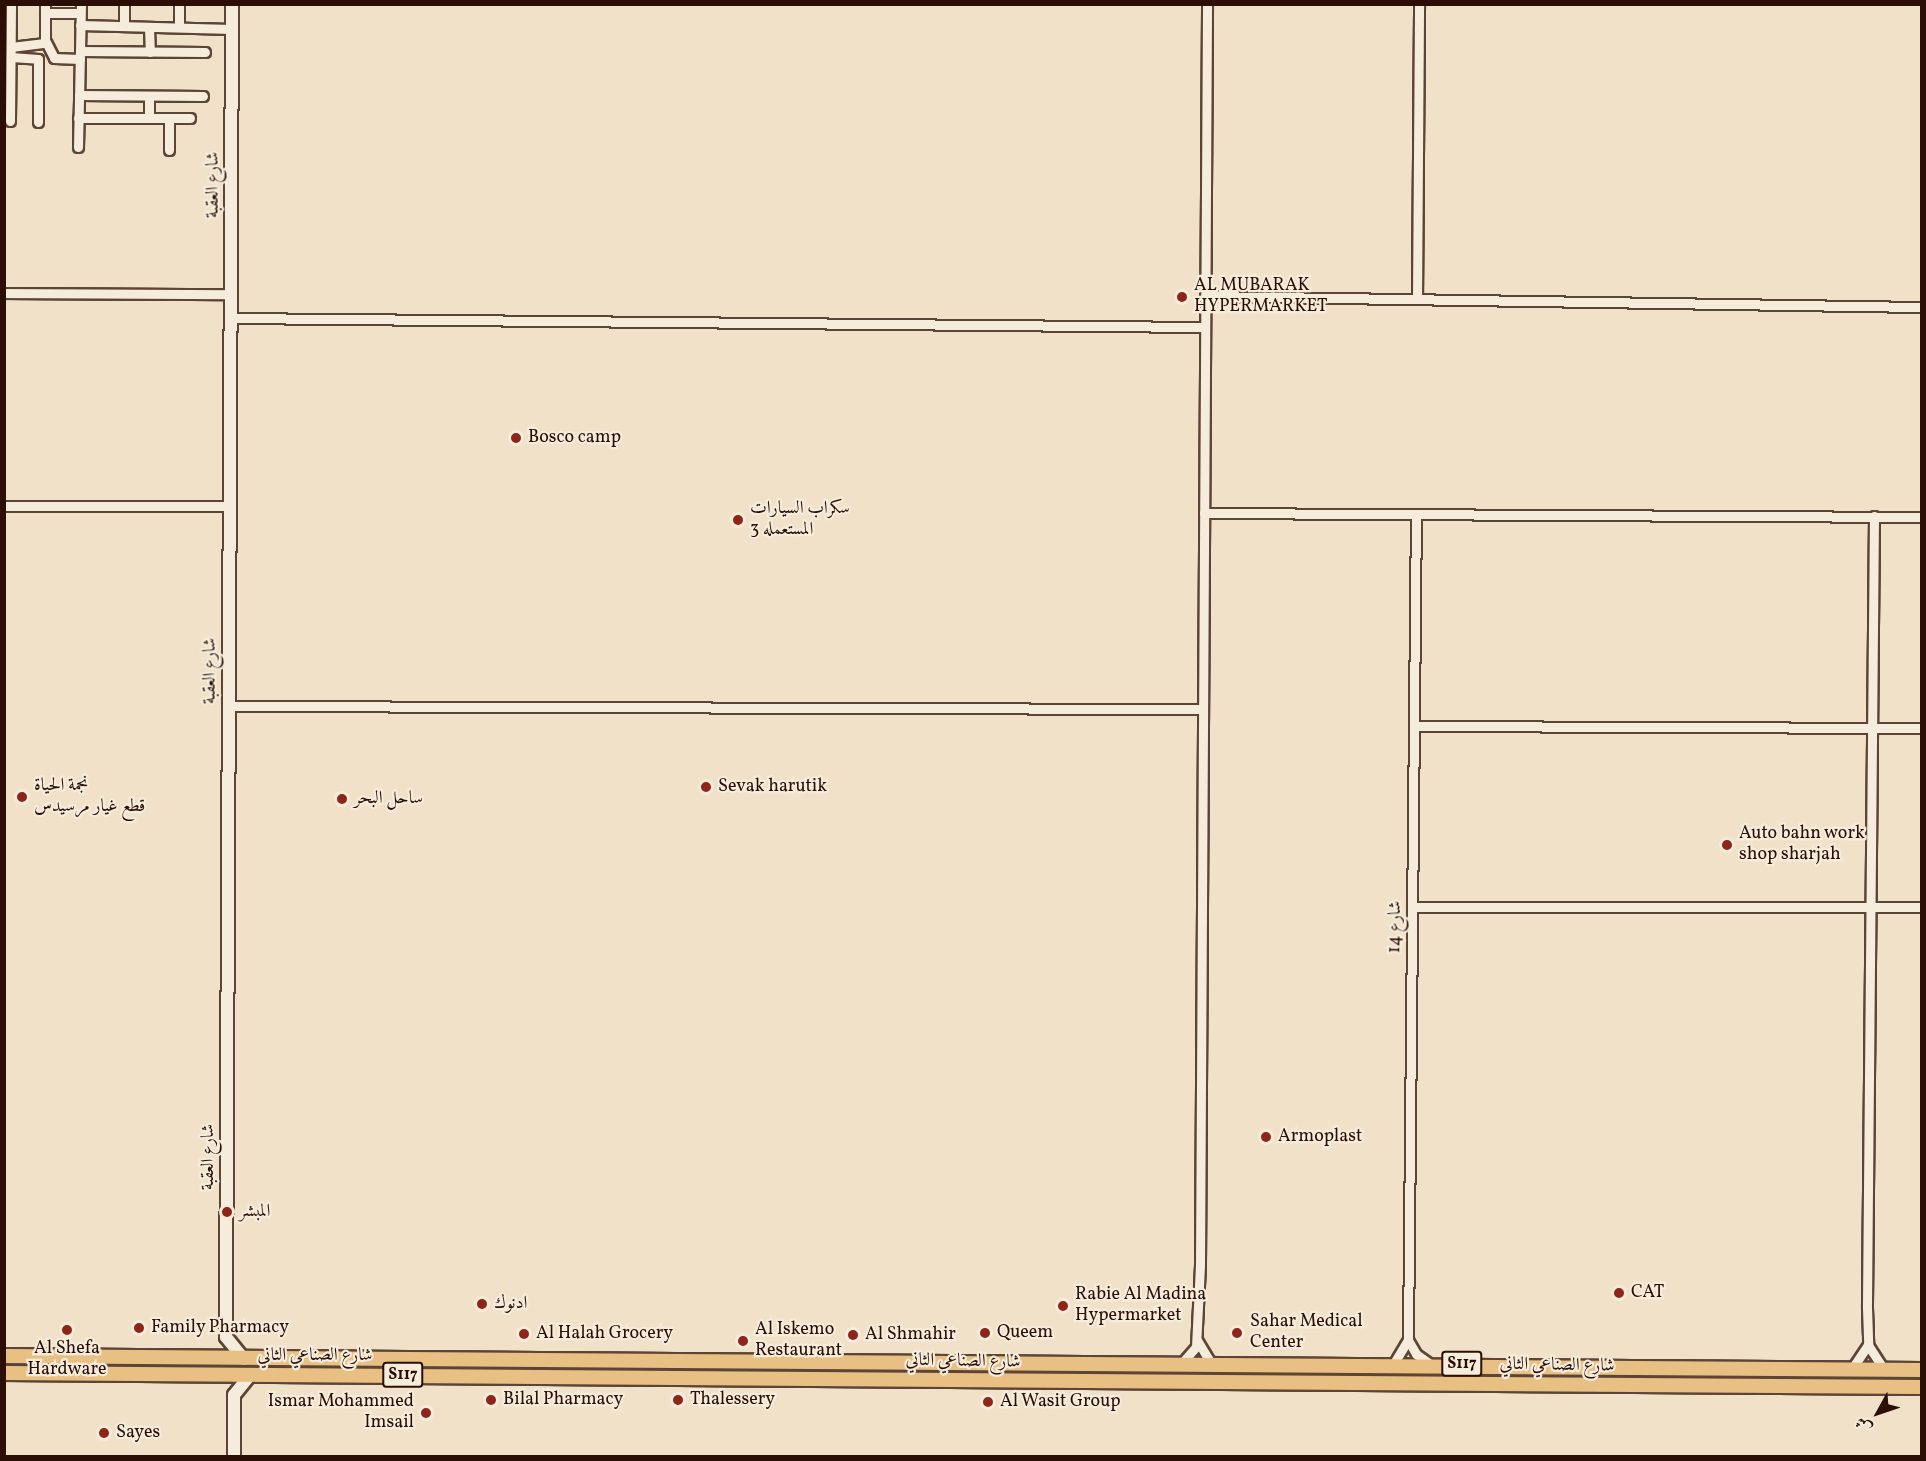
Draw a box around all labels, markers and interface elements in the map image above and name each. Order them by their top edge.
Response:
street label: شارع العقبة [203,152,225,218]
place label: AL MUBARAK HYPERMARKET [1194,276,1327,318]
marker: AL MUBARAK HYPERMARKET [1175,290,1189,304]
place label: Bosco camp [528,427,621,449]
marker: Bosco camp [509,431,523,445]
place label: سكراب السيارات المستعمله 3 [750,499,850,542]
marker: سكراب السيارات المستعمله 3 [731,513,745,527]
street label: شارع العقبة [200,638,222,704]
place label: نجمة الحياة قطع غيار مرسيدس [34,776,145,818]
place label: Sevak harutik [718,776,827,798]
marker: Sevak harutik [699,780,713,794]
place label: ساحل البحر [354,788,423,810]
marker: نجمة الحياة قطع غيار مرسيدس [15,790,29,804]
marker: ساحل البحر [335,792,349,806]
place label: Auto bahn work shop sharjah [1739,824,1865,866]
marker: Auto bahn work shop sharjah [1720,838,1734,852]
street label: شارع 14 [1385,901,1407,953]
street label: شارع العقبة [198,1124,220,1190]
place label: Armoplast [1278,1126,1362,1148]
marker: Armoplast [1259,1130,1273,1144]
place label: المبشر [239,1201,270,1223]
marker: المبشر [220,1205,234,1219]
place label: CAT [1631,1282,1664,1304]
place label: Rabie Al Madina Hypermarket [1075,1285,1206,1328]
marker: CAT [1612,1286,1626,1300]
place label: ادنوك [494,1293,527,1315]
marker: ادنوك [475,1297,489,1311]
marker: Rabie Al Madina Hypermarket [1056,1299,1070,1313]
place label: Sahar Medical Center [1250,1312,1363,1354]
place label: Family Pharmacy [151,1317,290,1339]
place label: Al Iskemo Restaurant [755,1320,842,1362]
marker: Family Pharmacy [132,1321,146,1335]
place label: Queem [997,1322,1053,1344]
marker: Al Shefa Hardware [60,1323,74,1337]
place label: Al Halah Grocery [536,1323,673,1345]
place label: Al Shmahir [865,1324,956,1346]
marker: Sahar Medical Center [1228,1324,1246,1342]
marker: Queem [978,1326,992,1340]
marker: Al Halah Grocery [517,1327,531,1341]
marker: Al Shmahir [846,1328,860,1342]
marker: Al Iskemo Restaurant [736,1334,750,1348]
place label: Al Shefa Hardware [27,1339,107,1382]
street label: شارع الصناعي الثاني [257,1345,373,1367]
street label: شارع الصناعي الثاني [905,1350,1021,1374]
road number: S117 [1441,1351,1483,1377]
street label: شارع الصناعي الثاني [1499,1354,1615,1378]
road number: S117 [382,1362,424,1388]
north arrow [1848,1383,1908,1443]
place label: Bilal Pharmacy [503,1389,623,1411]
place label: Thalessery [690,1389,775,1411]
place label: Al Wasit Group [1000,1391,1121,1413]
place label: Ismar Mohammed Imsail [268,1392,414,1434]
marker: Bilal Pharmacy [484,1393,498,1407]
marker: Thalessery [671,1393,685,1407]
marker: Al Wasit Group [981,1395,995,1409]
marker: Ismar Mohammed Imsail [419,1406,433,1420]
text: ش [1851,1411,1878,1438]
place label: Sayes [116,1422,160,1444]
marker: Sayes [97,1426,111,1440]

